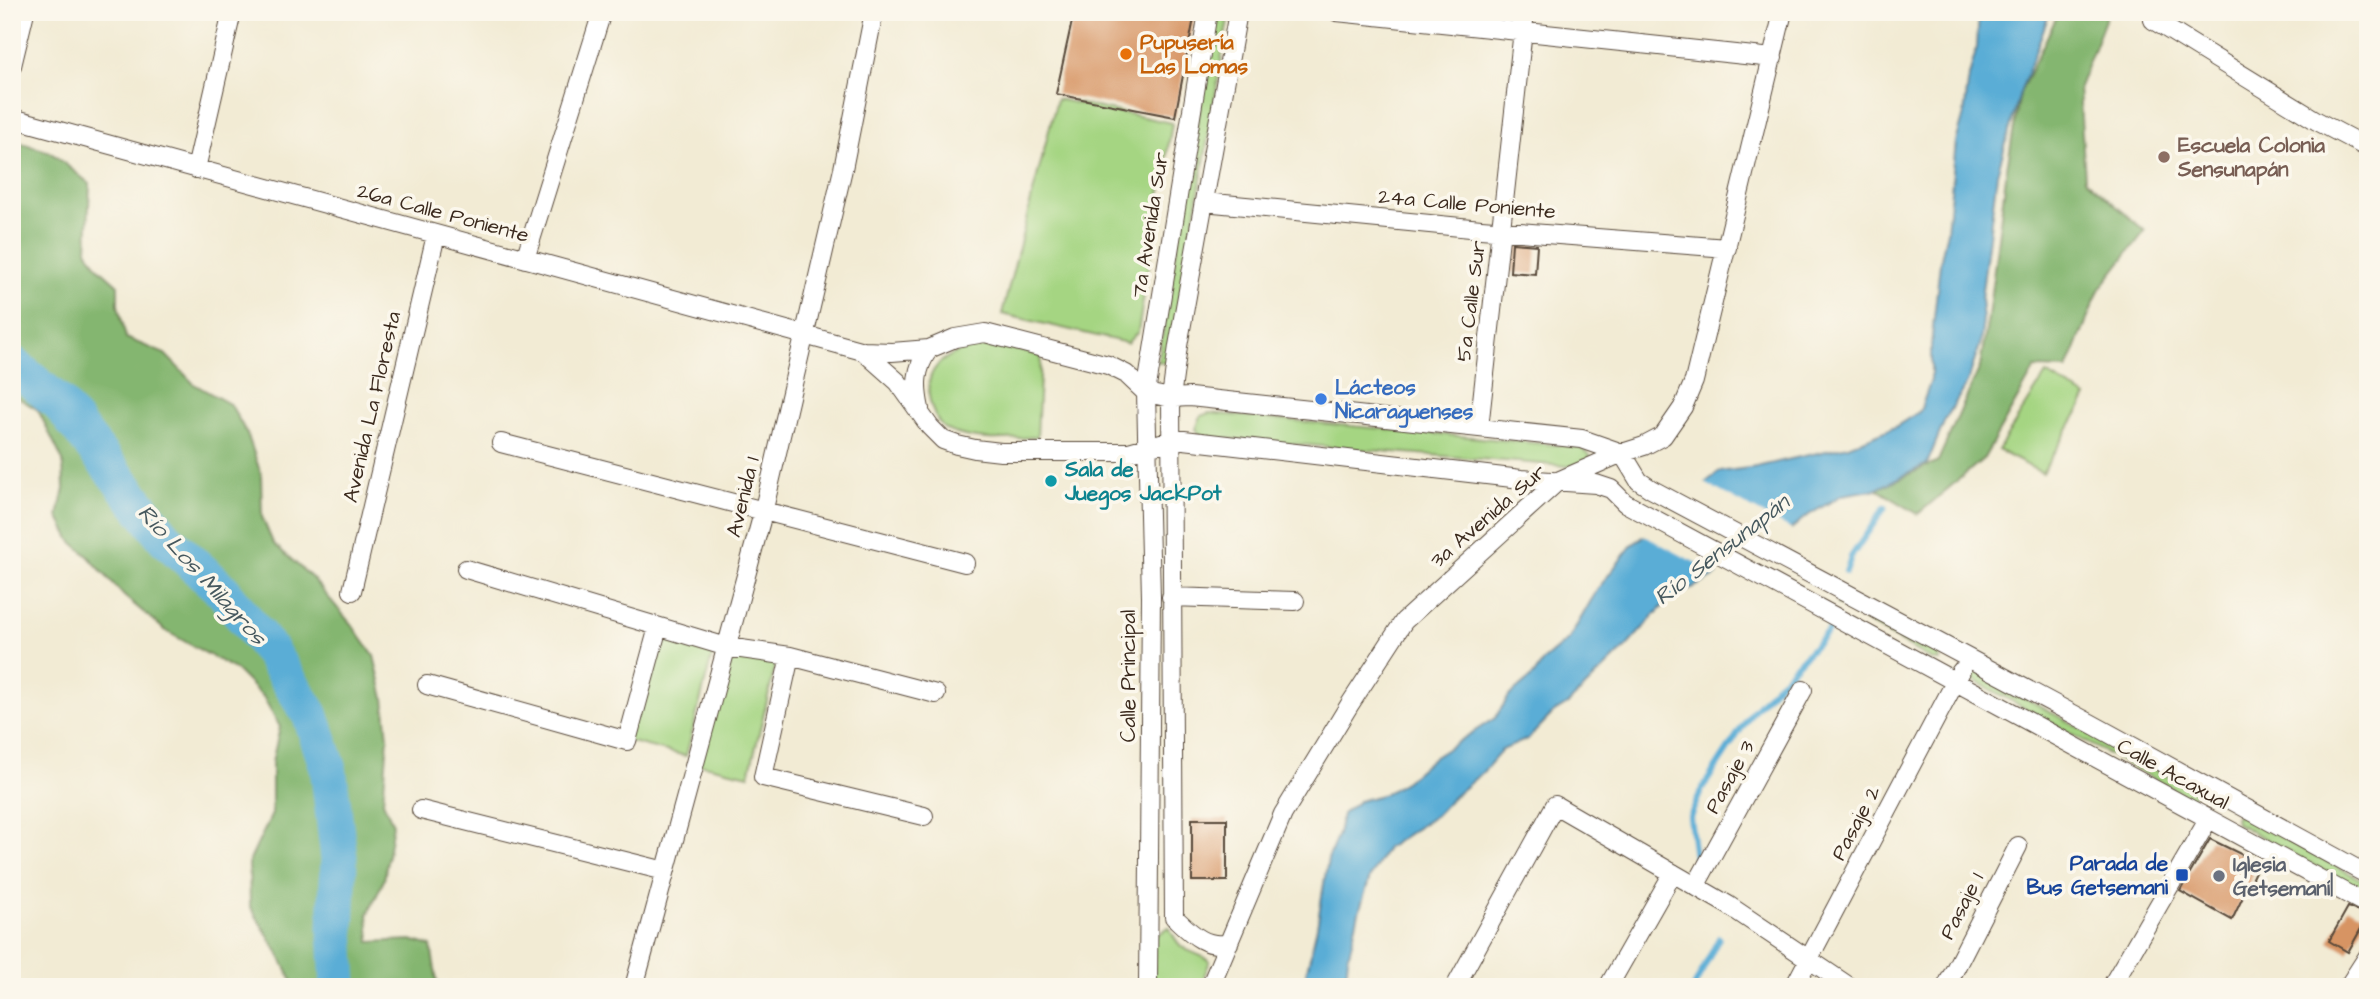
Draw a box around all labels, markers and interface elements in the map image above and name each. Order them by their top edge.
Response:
place label: Pupusería Las Lomas [1140,28,1249,81]
marker: Pupusería Las Lomas [1118,46,1134,62]
place label: Escuela Colonia Sensunapán [2177,131,2325,185]
marker: Escuela Colonia Sensunapán [2156,149,2172,165]
street label: 7a Avenida Sur [1124,150,1176,300]
street label: 26a Calle Poniente [354,176,532,250]
street label: 24a Calle Poniente [1377,182,1557,226]
street label: 5a Calle Sur [1449,238,1493,363]
street label: Avenida La Floresta [336,308,408,505]
place label: Lácteos Nicaraguenses [1335,373,1474,428]
marker: Lácteos Nicaraguenses [1313,391,1329,407]
street label: Avenida 1 [719,453,767,540]
place label: Sala de Juegos JackPot [1064,455,1222,510]
street label: 3a Avenida Sur [1424,457,1552,574]
marker: Sala de Juegos JackPot [1043,473,1059,489]
water label: Río Sensunapán [1648,486,1798,613]
water label: Río Los Milagros [130,498,275,654]
street label: Calle Principal [1114,610,1144,742]
street label: Calle Acaxual [2112,731,2234,817]
street label: Pasaje 3 [1698,735,1762,819]
street label: Pasaje 2 [1824,781,1888,865]
place label: Parada de Bus Getsemani [2026,849,2169,902]
place label: Iglesia Getsemaní| [2233,850,2333,903]
street label: Pasaje 1 [1933,867,1991,944]
marker: Parada de Bus Getsemani [2174,867,2190,883]
marker: Iglesia Getsemaní| [2211,868,2227,884]

